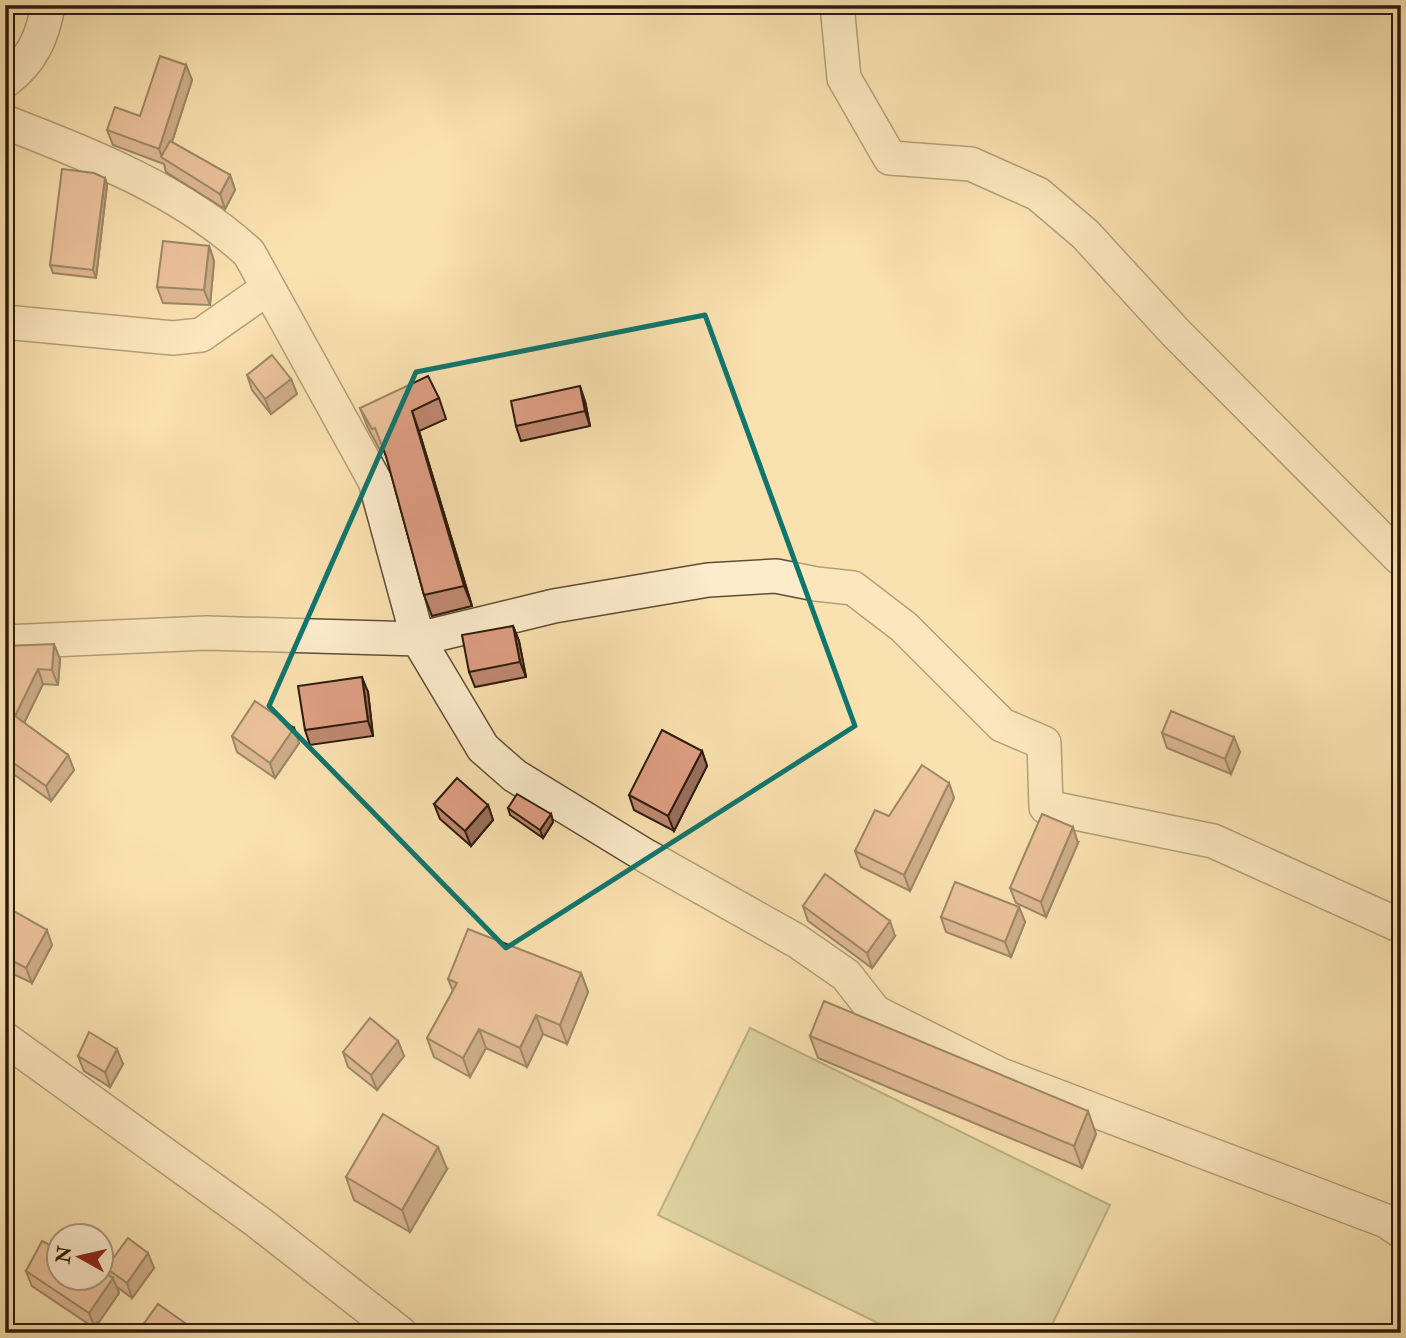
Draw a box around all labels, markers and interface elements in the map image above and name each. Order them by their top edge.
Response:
north arrow [46,1222,116,1292]
text: N [51,1244,77,1266]

